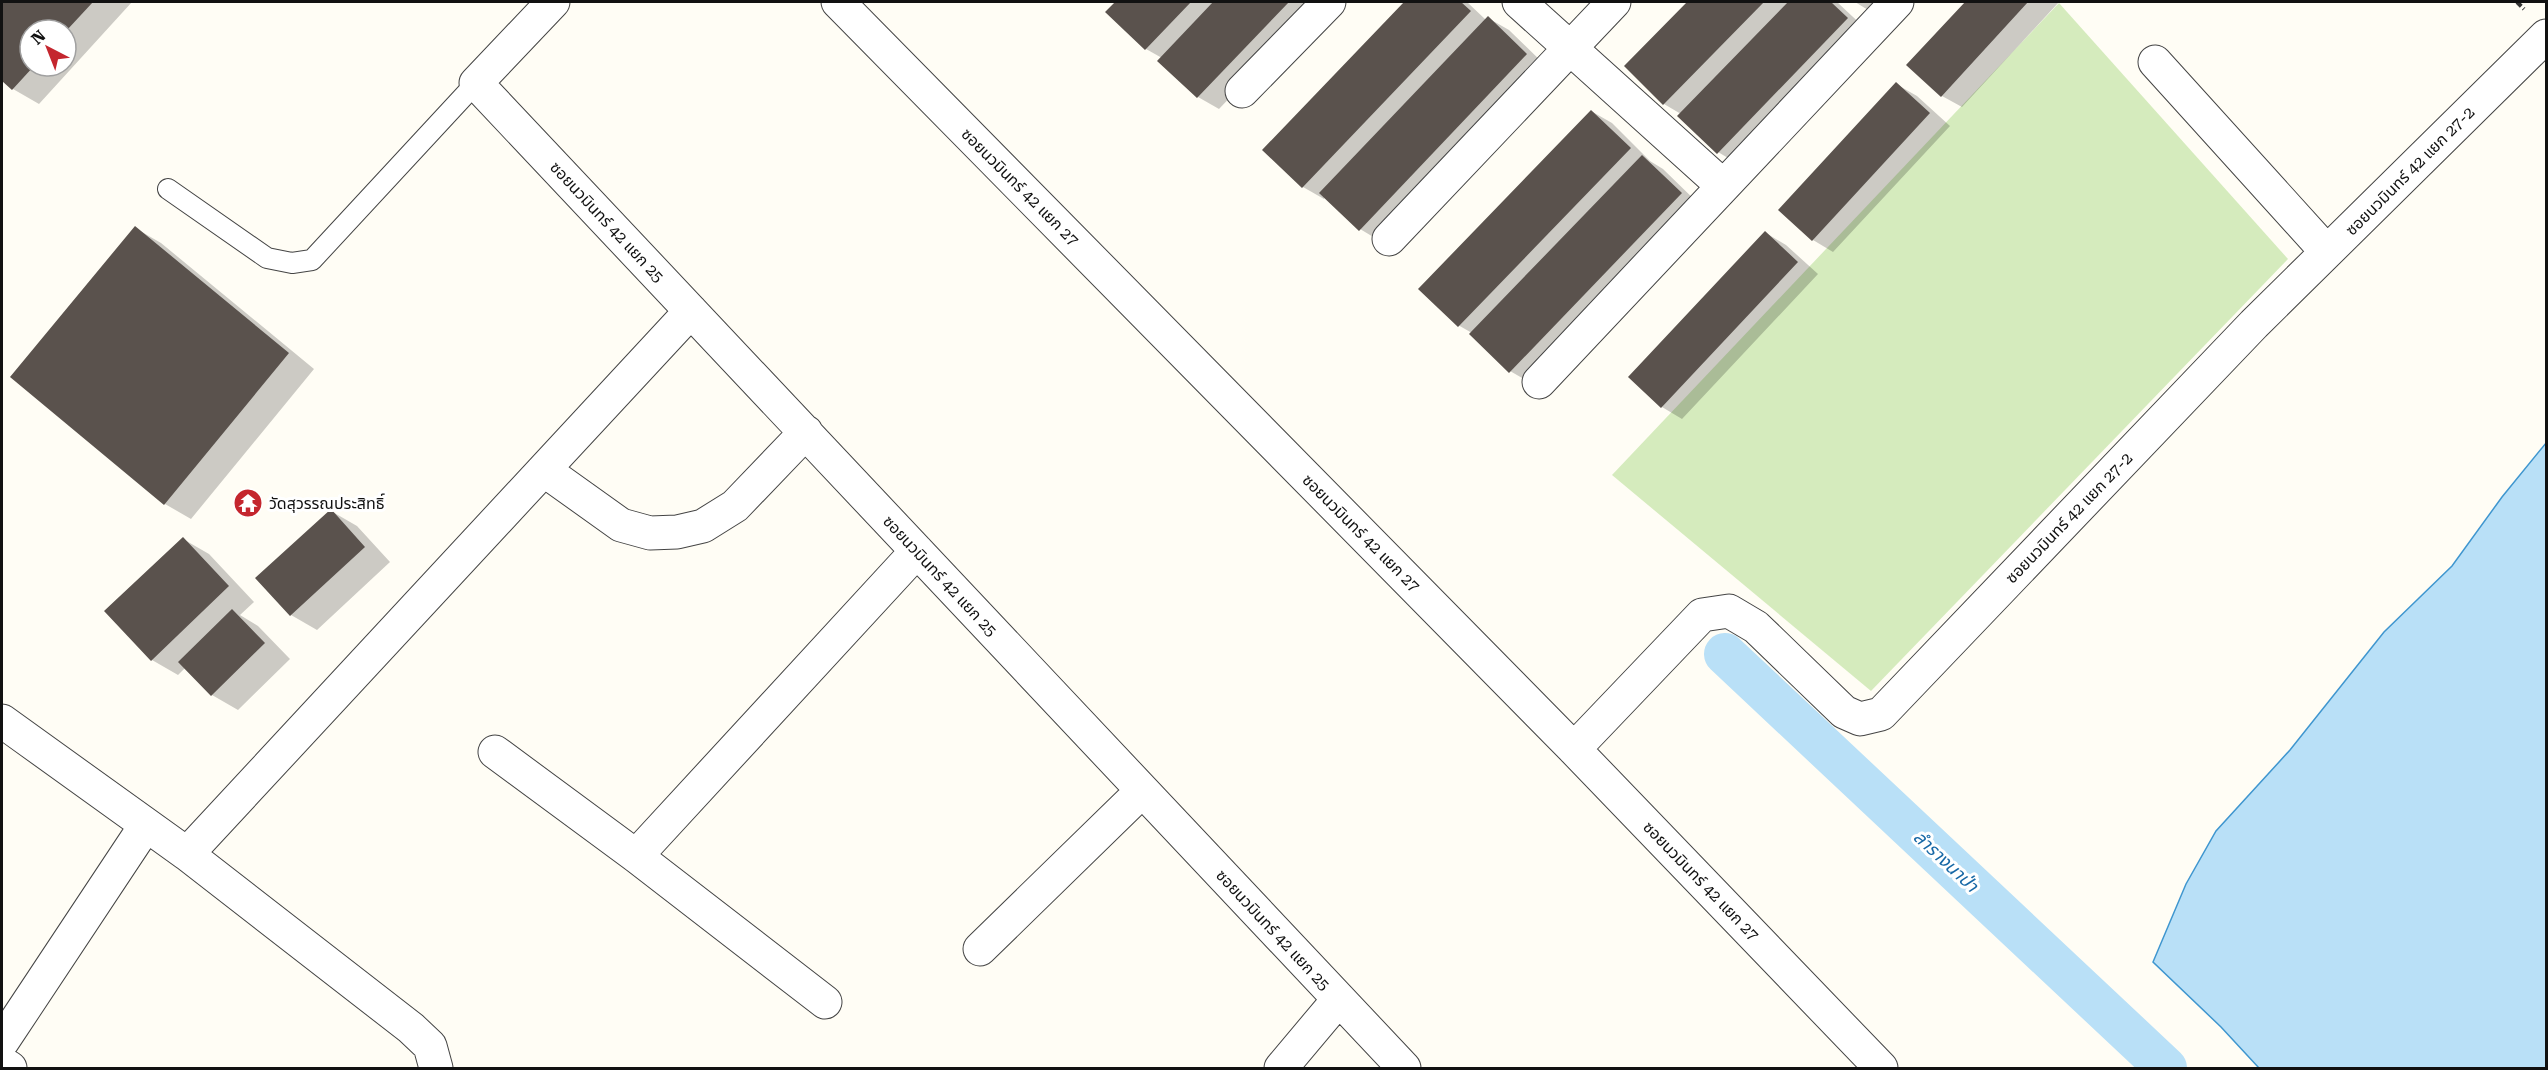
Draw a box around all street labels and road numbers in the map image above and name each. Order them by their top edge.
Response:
street label: ซอยนวมินทร์ 42 แยก 27-2 [2342,103,2478,239]
street label: ซอยนวมินทร์ 42 แยก 27 [957,124,1083,250]
street label: ซอยนวมินทร์ 42 แยก 25 [546,158,668,286]
street label: ซอยนวมินทร์ 42 แยก 27-2 [2002,449,2136,587]
street label: ซอยนวมินทร์ 42 แยก 27 [1298,470,1424,596]
street label: ซอยนวมินทร์ 42 แยก 25 [879,512,1001,640]
street label: ซอยนวมินทร์ 42 แยก 27 [1639,818,1763,945]
street label: ซอยนวมินทร์ 42 แยก 25 [1212,866,1334,994]

